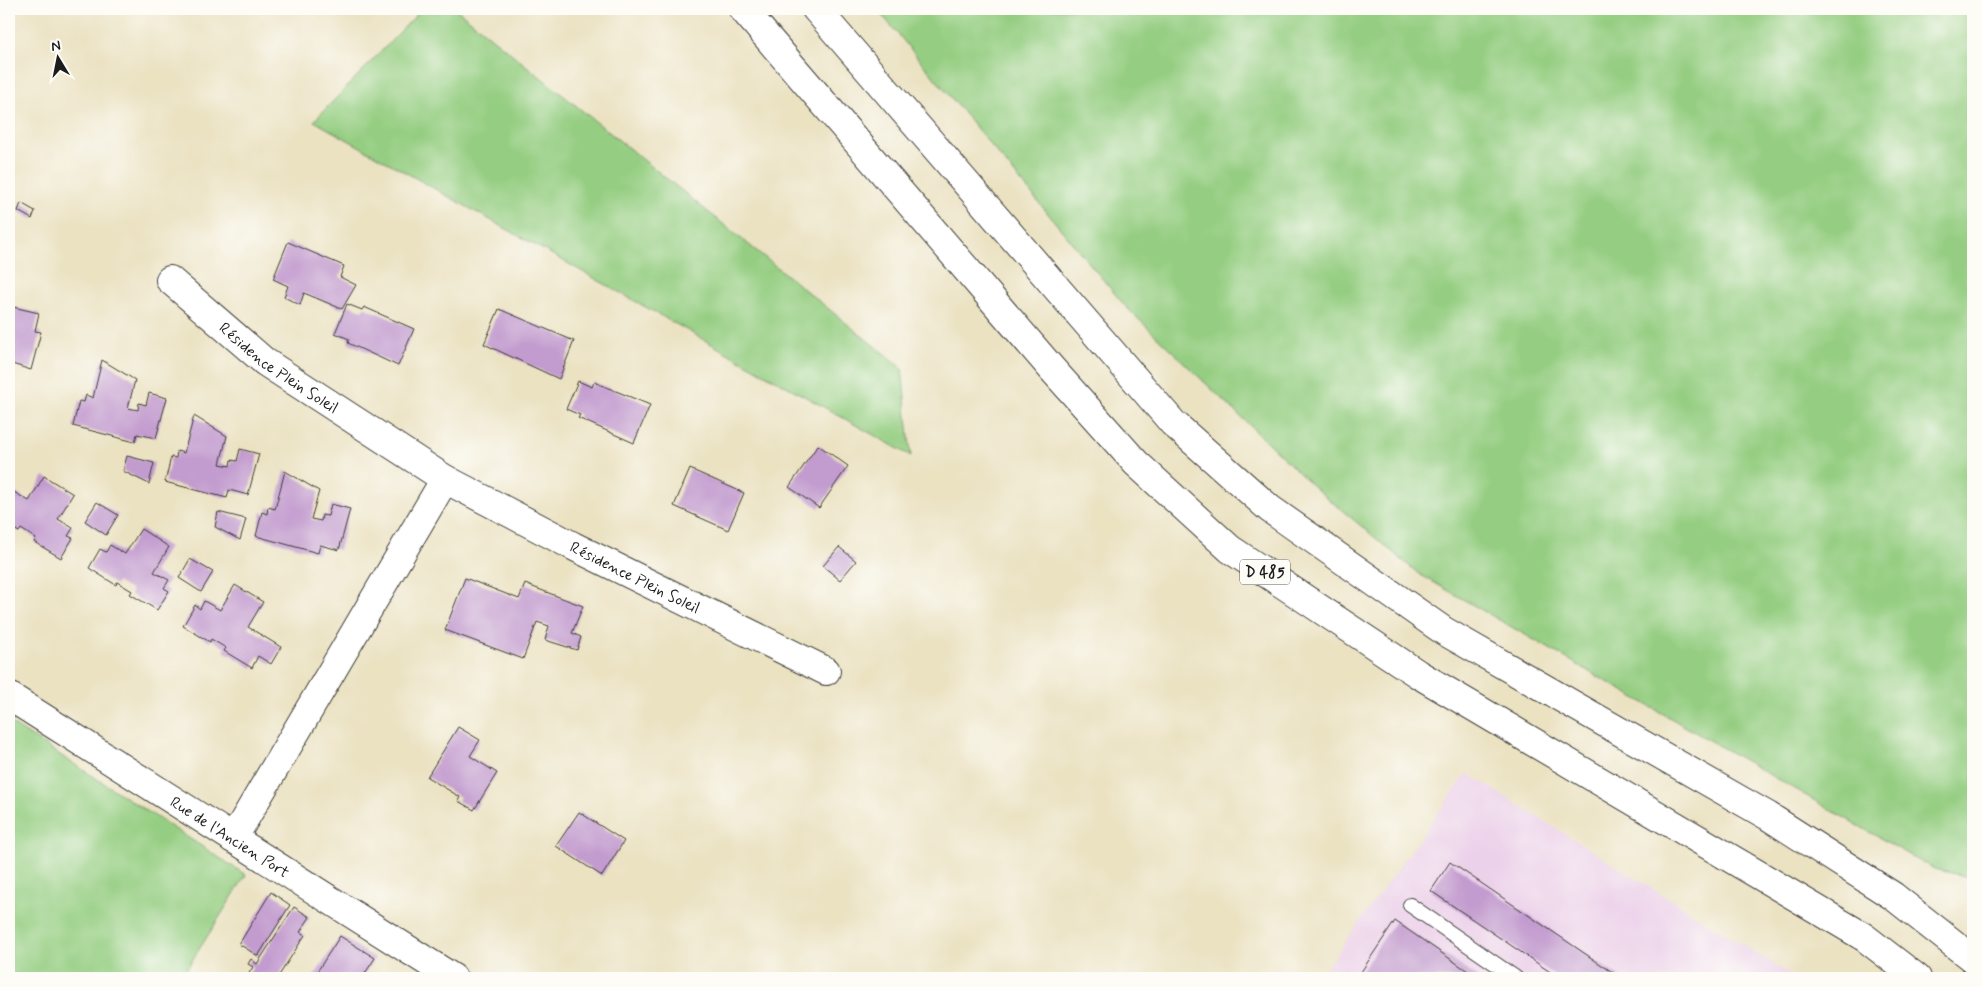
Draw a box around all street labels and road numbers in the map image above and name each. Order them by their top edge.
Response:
street label: Résidence Plein Soleil [214,318,342,419]
street label: Résidence Plein Soleil [566,537,703,619]
road number: D 485 [1240,560,1290,584]
street label: Rue de l'Ancien Port [166,792,293,884]

